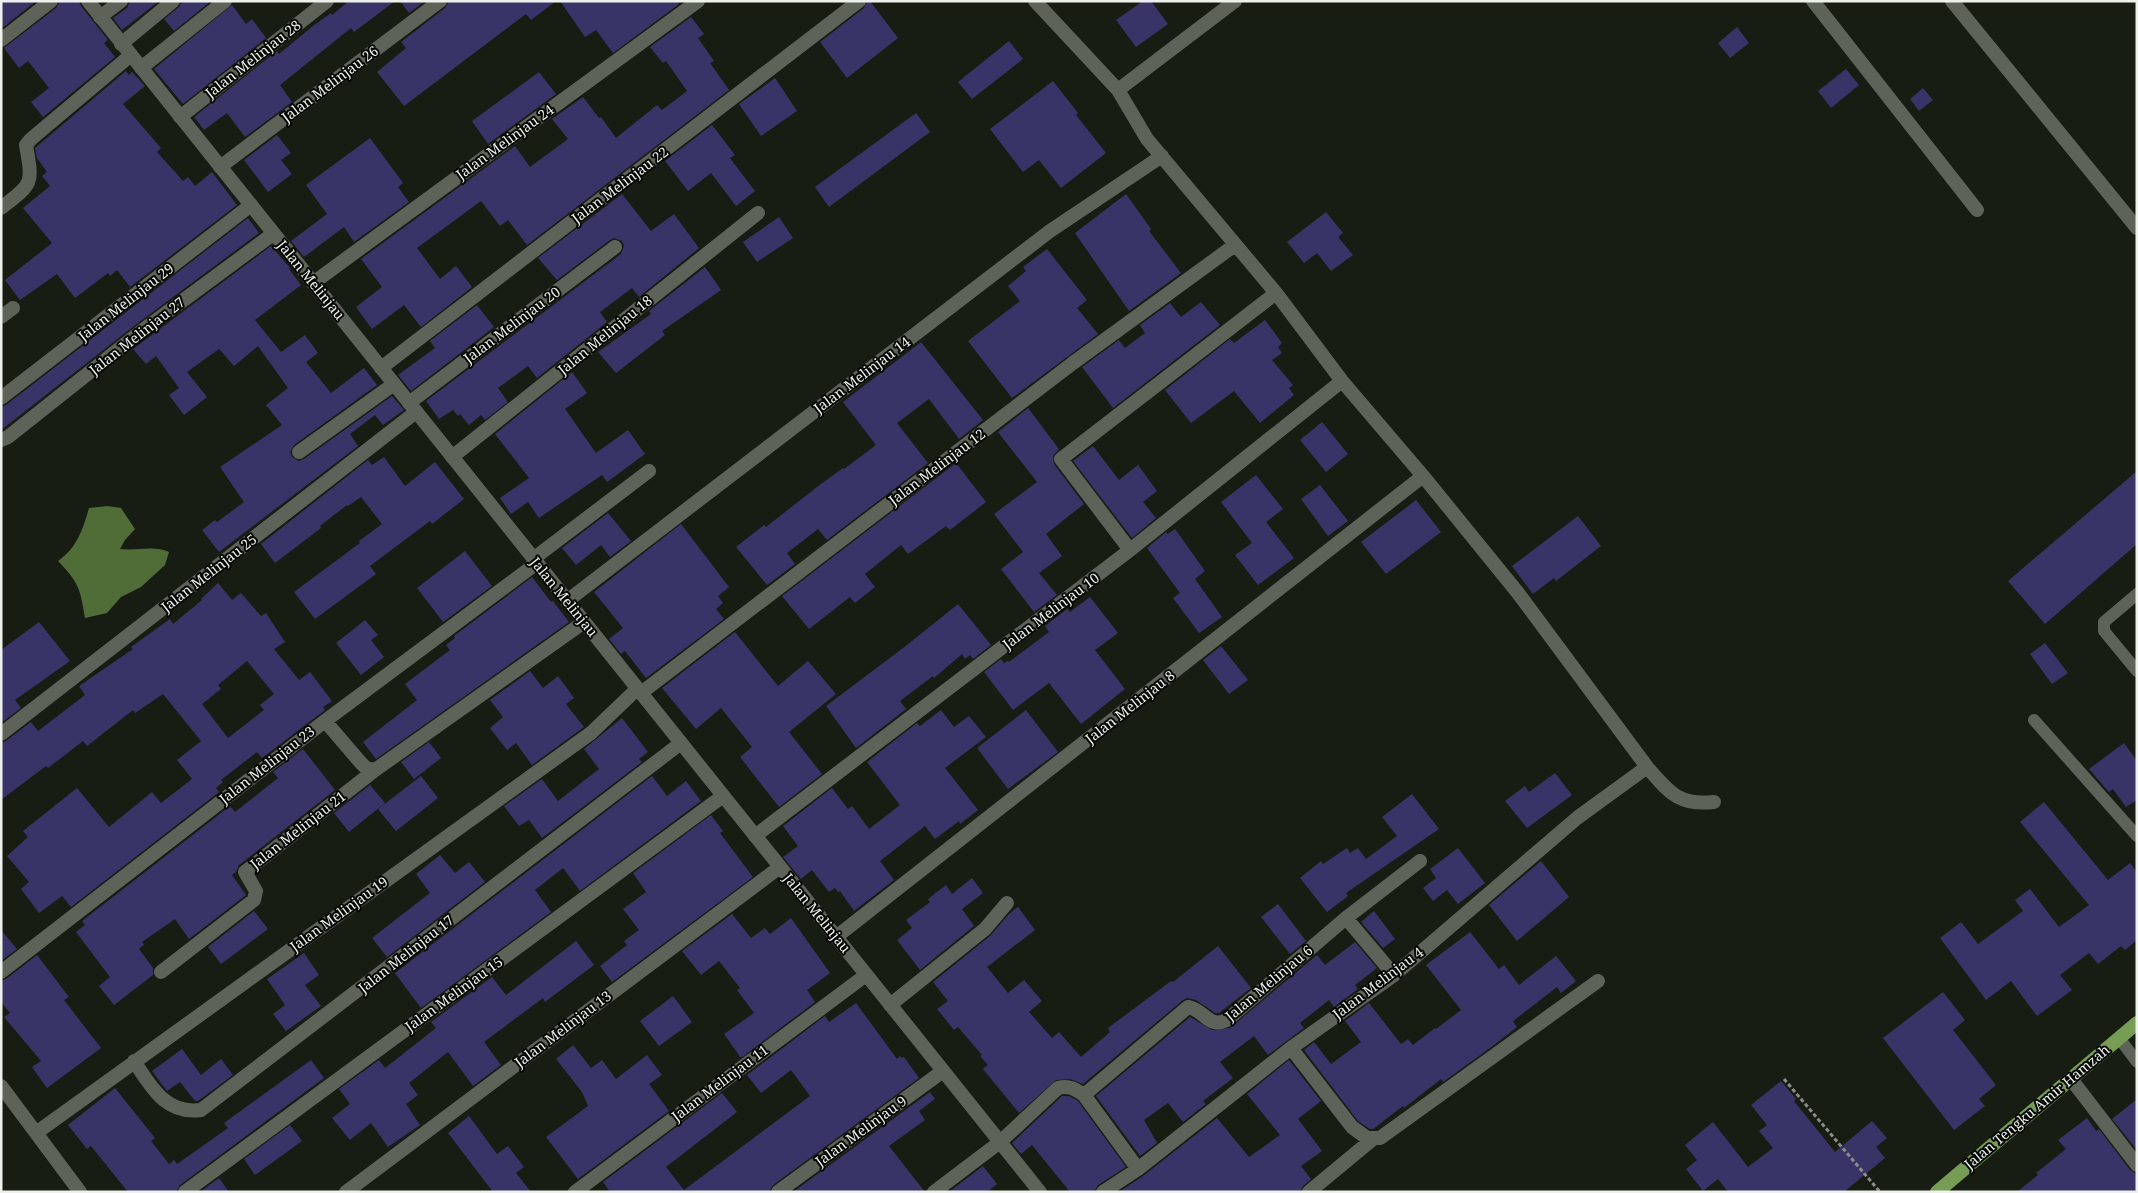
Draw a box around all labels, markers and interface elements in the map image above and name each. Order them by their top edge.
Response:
street label: Jalan Melinjau 28 [200,15,305,103]
street label: Jalan Melinjau 26 [277,41,382,127]
street label: Jalan Melinjau 24 [451,100,558,184]
street label: Jalan Melinjau 22 [567,142,672,228]
street label: Jalan Melinjau [273,235,349,324]
street label: Jalan Melinjau 29 [73,258,177,346]
street label: Jalan Melinjau 20 [459,282,564,368]
street label: Jalan Melinjau 18 [553,290,656,379]
street label: Jalan Melinjau 27 [84,292,189,380]
street label: Jalan Melinjau 14 [809,332,914,418]
street label: Jalan Melinjau 12 [884,424,989,510]
street label: Jalan Melinjau 25 [156,529,260,617]
street label: Jalan Melinjau [526,552,602,641]
street label: Jalan Melinjau 10 [998,568,1103,654]
street label: Jalan Melinjau 8 [1080,666,1178,748]
street label: Jalan Melinjau 23 [214,721,319,809]
street label: Jalan Melinjau 21 [245,786,349,874]
street label: Jalan Melinjau [779,868,855,957]
street label: Jalan Melinjau 19 [285,872,391,956]
street label: Jalan Melinjau 17 [353,910,458,998]
street label: Jalan Melinjau 6 [1220,940,1317,1025]
street label: Jalan Melinjau 4 [1328,942,1427,1023]
street label: Jalan Melinjau 15 [400,952,506,1036]
street label: Jalan Melinjau 13 [510,986,615,1072]
street label: Jalan Melinjau 11 [667,1040,772,1126]
street label: Jalan Tengku Amir Hamzah [1959,1040,2113,1174]
street label: Jalan Melinjau 9 [810,1091,910,1171]

